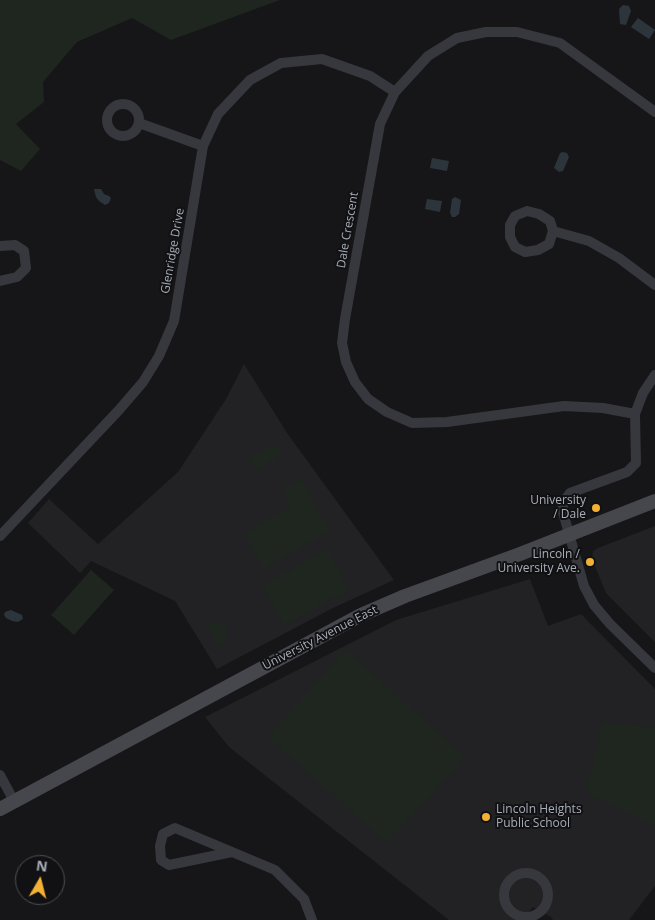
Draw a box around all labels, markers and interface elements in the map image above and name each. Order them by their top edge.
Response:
street label: Dale Crescent [334,191,362,269]
street label: Glenridge Drive [158,207,188,295]
place label: University / Dale [530,494,586,522]
marker: University / Dale [590,502,602,514]
place label: Lincoln / University Ave. [498,548,580,576]
marker: Lincoln / University Ave. [584,556,596,568]
street label: University Avenue East [260,603,380,673]
place label: Lincoln Heights Public School [496,803,582,831]
marker: Lincoln Heights Public School [480,811,492,823]
north arrow [15,855,65,905]
text: N [35,855,49,876]

